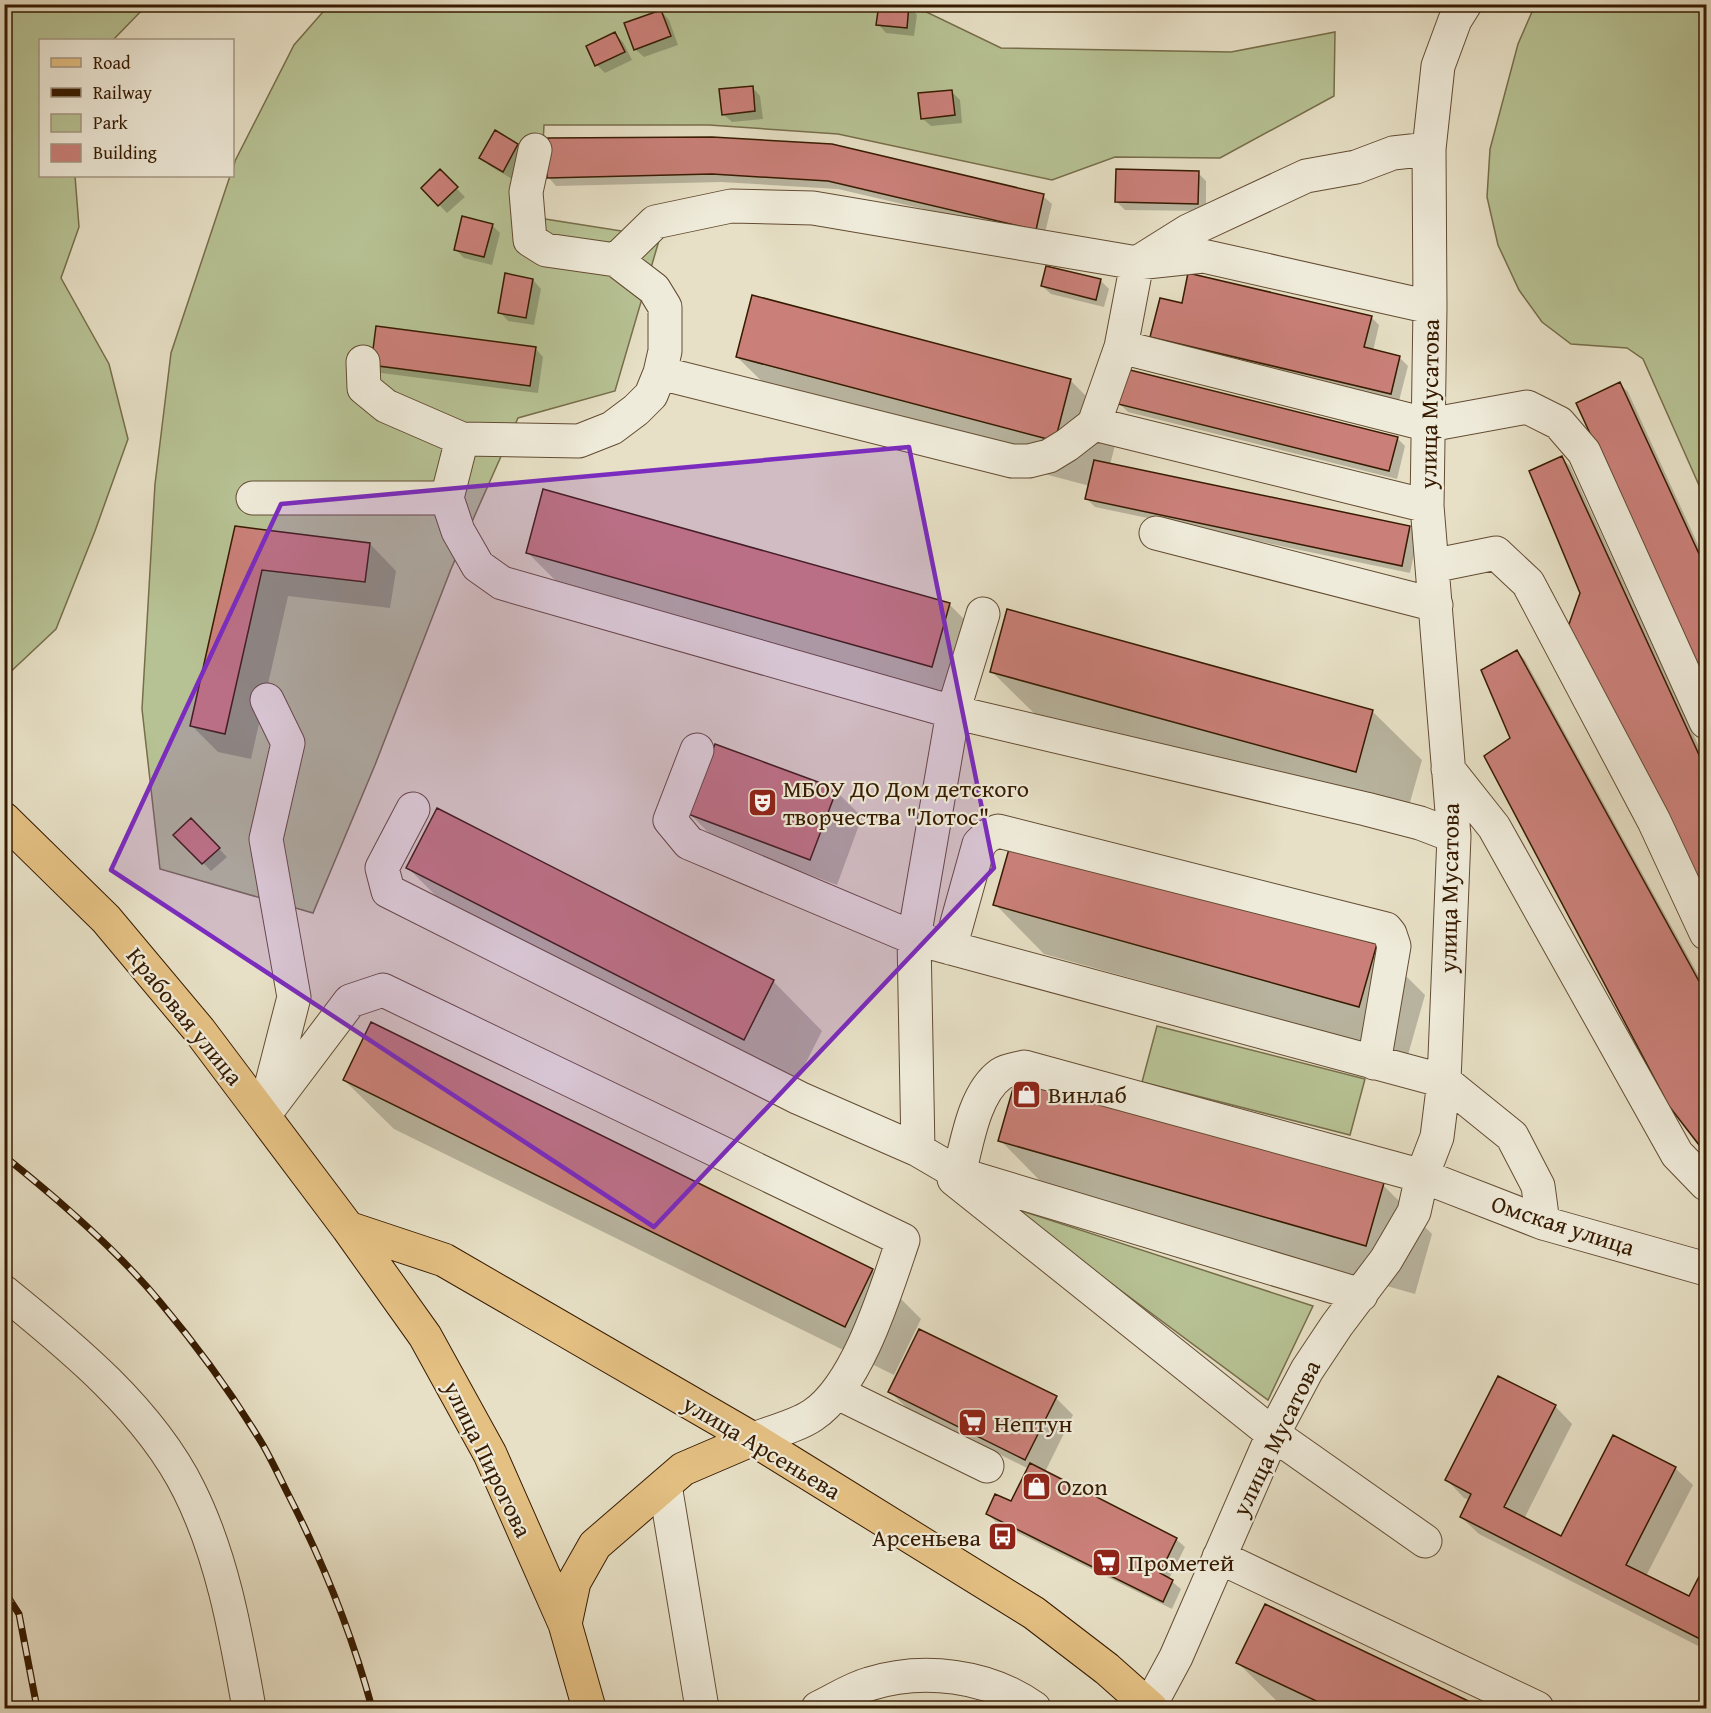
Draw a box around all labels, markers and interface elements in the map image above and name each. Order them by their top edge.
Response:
legend [39,39,234,177]
text: Road [93,49,131,76]
text: Railway [93,79,152,106]
text: Park [93,109,129,136]
text: Building [93,139,157,166]
street label: улица Мусатова [1410,318,1448,490]
place label: МБОУ ДО Дом детского творчества "Лотос" [783,771,1029,834]
theatre icon: МБОУ ДО Дом детского творчества "Лотос" [746,786,778,818]
street label: улица Мусатова [1430,802,1468,974]
street label: Крабовая улица [118,939,252,1093]
place label: Винлаб [1048,1077,1127,1112]
shop icon: Винлаб [1011,1078,1043,1110]
street label: Омская улица [1487,1185,1640,1265]
street label: улица Мусатова [1223,1353,1329,1523]
street label: улица Пирогова [434,1374,541,1544]
street label: улица Арсеньева [675,1385,848,1508]
place label: Нептун [994,1406,1073,1441]
supermarket icon: Нептун [957,1407,989,1439]
place label: Ozon [1057,1469,1108,1504]
shop icon: Ozon [1020,1470,1052,1502]
place label: Арсеньева [872,1520,982,1555]
bus stop icon: Арсеньева [986,1521,1018,1553]
place label: Прометей [1128,1545,1234,1580]
supermarket icon: Прометей [1091,1546,1123,1578]

